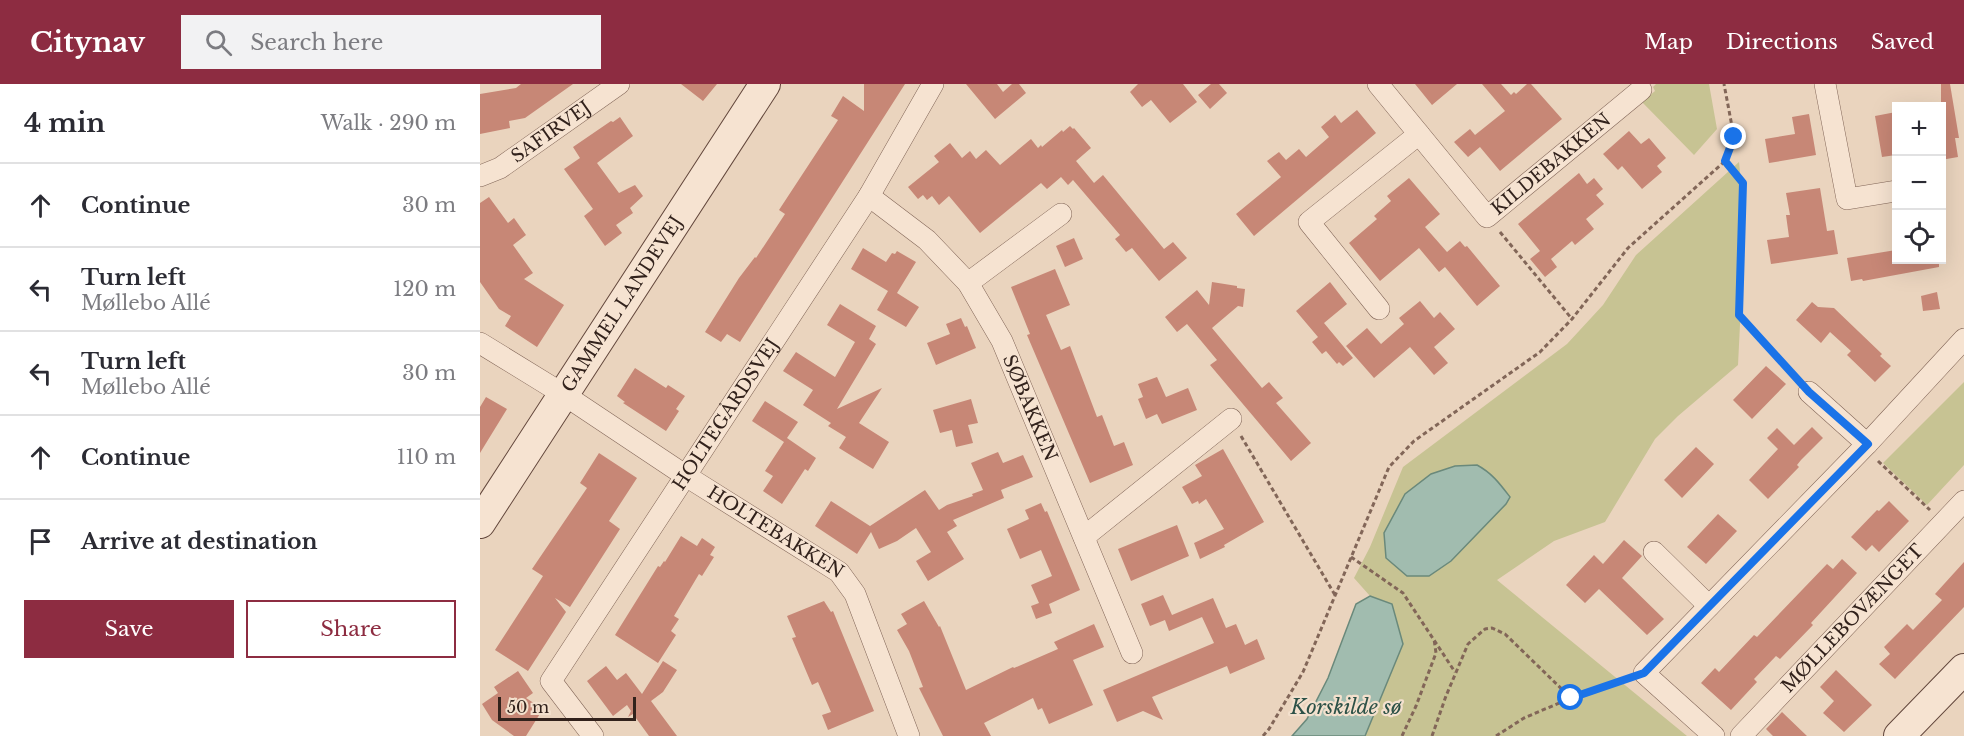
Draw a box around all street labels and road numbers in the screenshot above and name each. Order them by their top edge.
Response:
street label: SAFIRVEJ [507,96,595,168]
street label: KILDEBAKKEN [1487,109,1615,220]
street label: GAMMEL LANDEVEJ [557,212,687,396]
street label: HOLTEGÅRDSVEJ [668,334,784,494]
street label: SØBAKKEN [998,351,1062,464]
street label: HOLTEBAKKEN [703,481,848,583]
street label: MØLLEBOVÆNGET [1777,539,1928,697]

